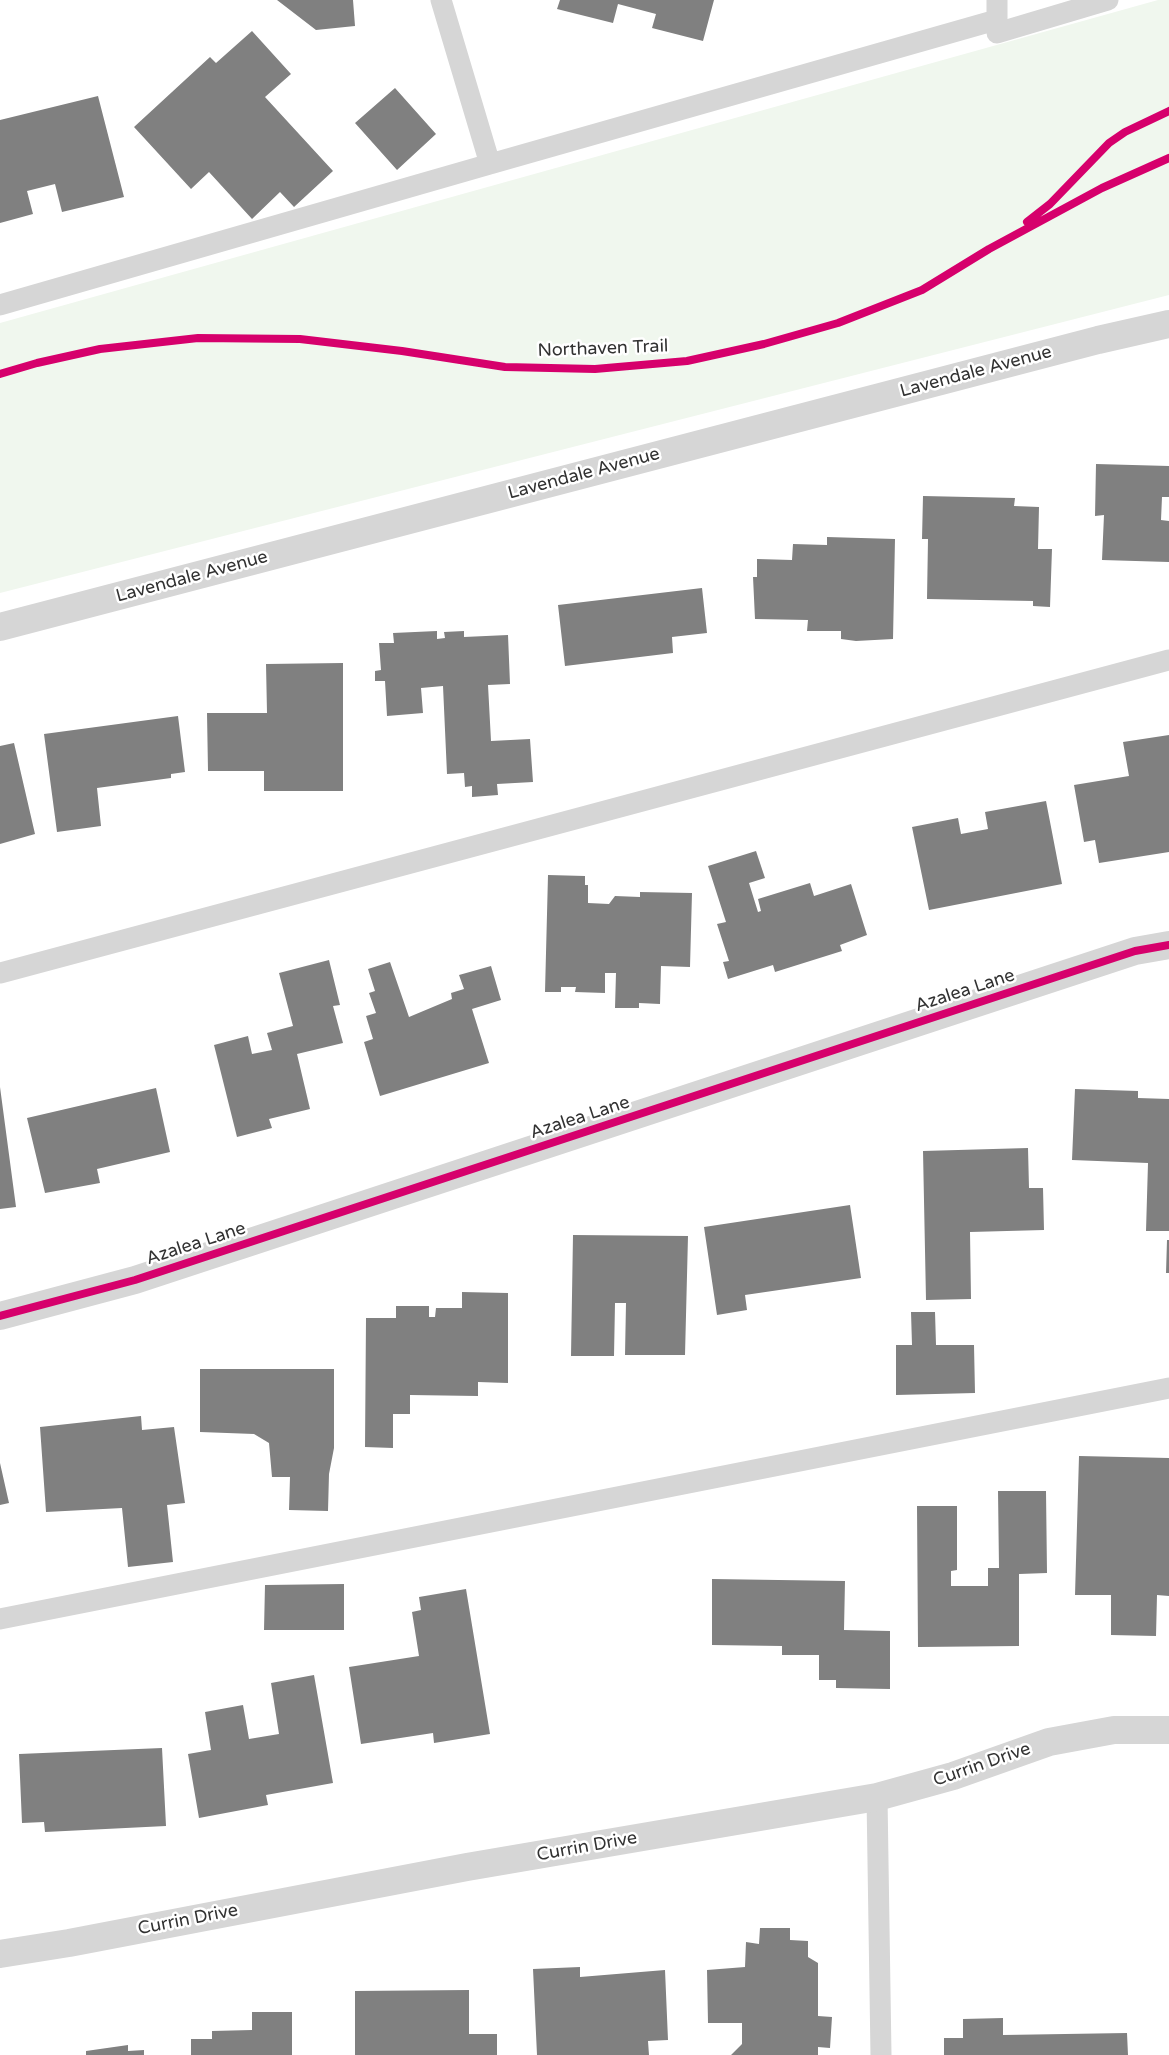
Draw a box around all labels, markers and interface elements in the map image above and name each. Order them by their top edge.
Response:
street label: Northaven Trail [537,336,669,362]
street label: Lavendale Avenue [898,341,1054,403]
street label: Lavendale Avenue [506,443,662,505]
street label: Lavendale Avenue [114,546,270,608]
street label: Azalea Lane [912,965,1018,1017]
street label: Azalea Lane [527,1092,633,1144]
street label: Azalea Lane [143,1218,249,1270]
street label: Currin Drive [930,1738,1034,1792]
street label: Currin Drive [535,1828,639,1866]
street label: Currin Drive [136,1900,240,1940]

